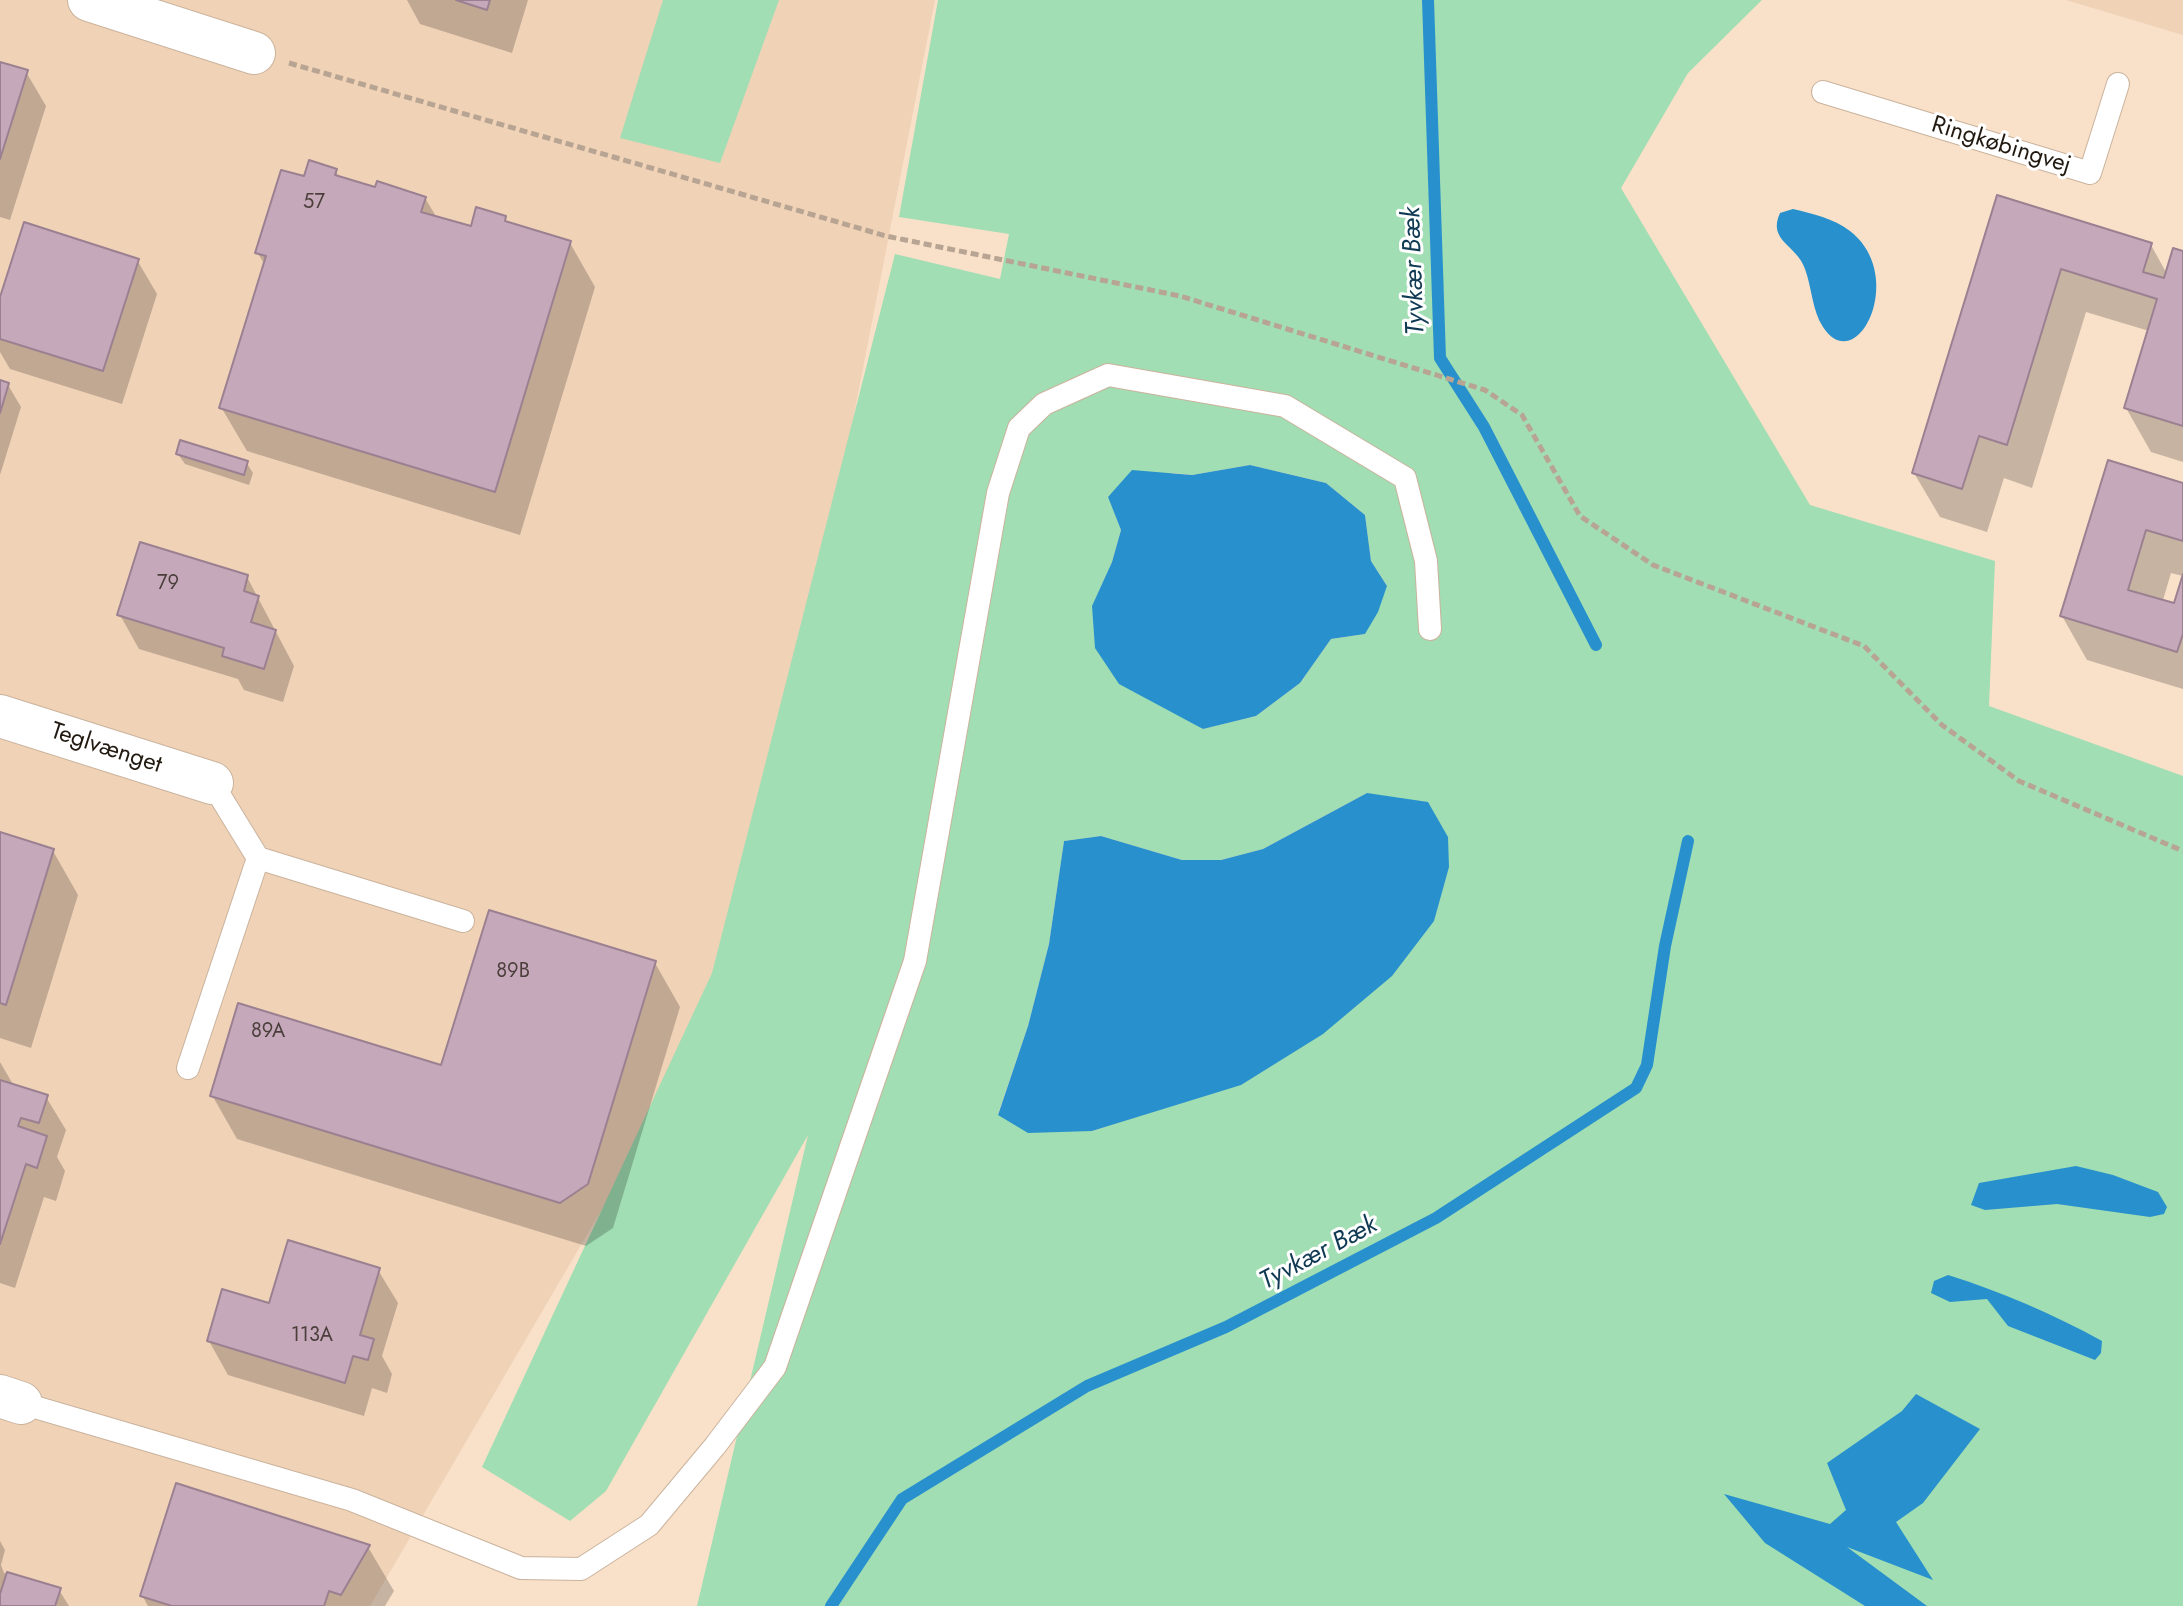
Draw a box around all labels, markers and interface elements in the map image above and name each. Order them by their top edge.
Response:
street label: Ringkøbingvej [1928,111,2074,181]
house number: 57 [303,191,325,215]
water label: Tyvkær Bæk [1397,206,1433,336]
house number: 79 [157,572,179,596]
street label: Teglvænget [47,718,165,780]
house number: 89B [496,960,530,984]
house number: 89A [251,1020,285,1044]
water label: Tyvkær Bæk [1255,1210,1383,1298]
house number: 113A [291,1324,333,1348]

